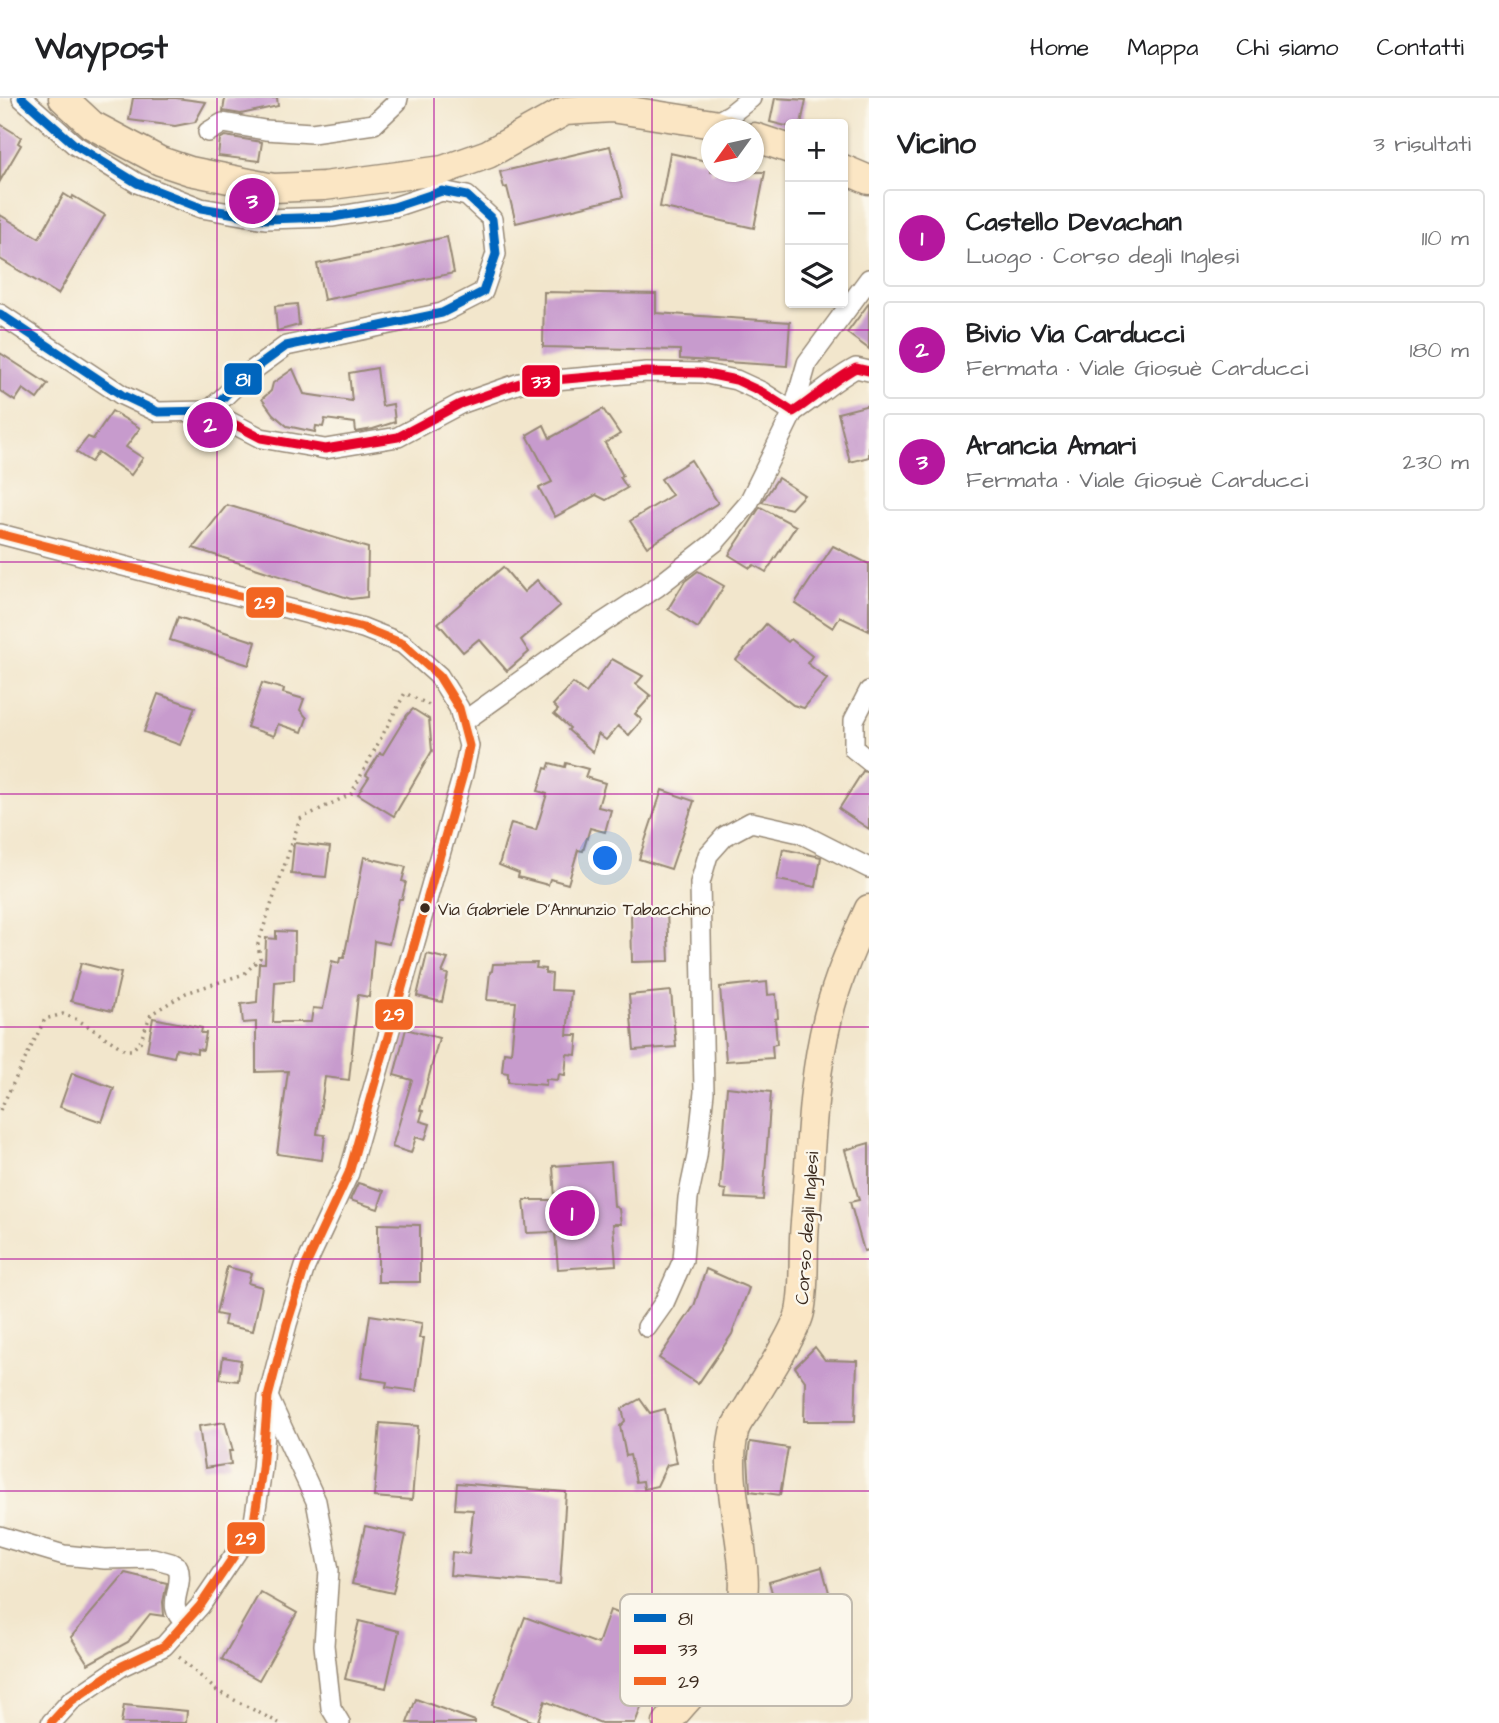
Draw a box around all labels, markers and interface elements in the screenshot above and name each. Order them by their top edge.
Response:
text: Waypost [35,25,168,71]
text: Home [1030,31,1089,65]
text: Mappa [1127,31,1198,65]
text: Chi siamo [1236,31,1339,65]
text: Contatti [1377,31,1464,65]
north arrow [701,119,764,182]
map controls [785,119,848,308]
button: + [785,119,848,182]
text: Vicino [897,123,976,165]
text: 3 risultati [1373,128,1471,160]
pin: 3 [229,175,275,227]
button: − [785,182,848,245]
text: Castello Devachan [966,204,1182,240]
text: 1 [921,222,923,254]
text: 110 m [1421,222,1469,254]
text: Luogo · Corso degli Inglesi [966,240,1239,272]
button: layers [785,245,848,308]
text: Bivio Via Carducci [966,316,1184,352]
text: 2 [915,334,929,366]
text: 180 m [1410,334,1469,366]
text: Fermata · Viale Giosuè Carducci [966,352,1308,384]
line badge: 81 [223,362,263,396]
line badge: 33 [521,364,561,398]
text: 81 [236,367,251,394]
text: 33 [530,369,551,396]
pin: 2 [187,399,233,451]
text: Arancia Amari [966,428,1136,464]
text: 3 [916,446,928,478]
text: 230 m [1403,446,1469,478]
text: Fermata · Viale Giosuè Carducci [966,464,1308,496]
line badge: 29 [245,586,285,619]
text: 29 [253,590,276,617]
your location [588,841,622,875]
place label: Via Gabriele D'Annunzio Tabacchino [438,898,711,922]
marker: Via Gabriele D'Annunzio Tabacchino [418,901,432,915]
line badge: 29 [374,998,414,1031]
text: 29 [382,1002,405,1029]
street label: Corso degli Inglesi [789,1150,827,1306]
pin: 1 [549,1187,595,1239]
line badge: 29 [226,1521,266,1555]
text: 29 [234,1526,257,1553]
legend [620,1594,852,1706]
text: 81 [678,1606,693,1633]
text: 33 [678,1637,698,1664]
text: 29 [678,1669,700,1696]

